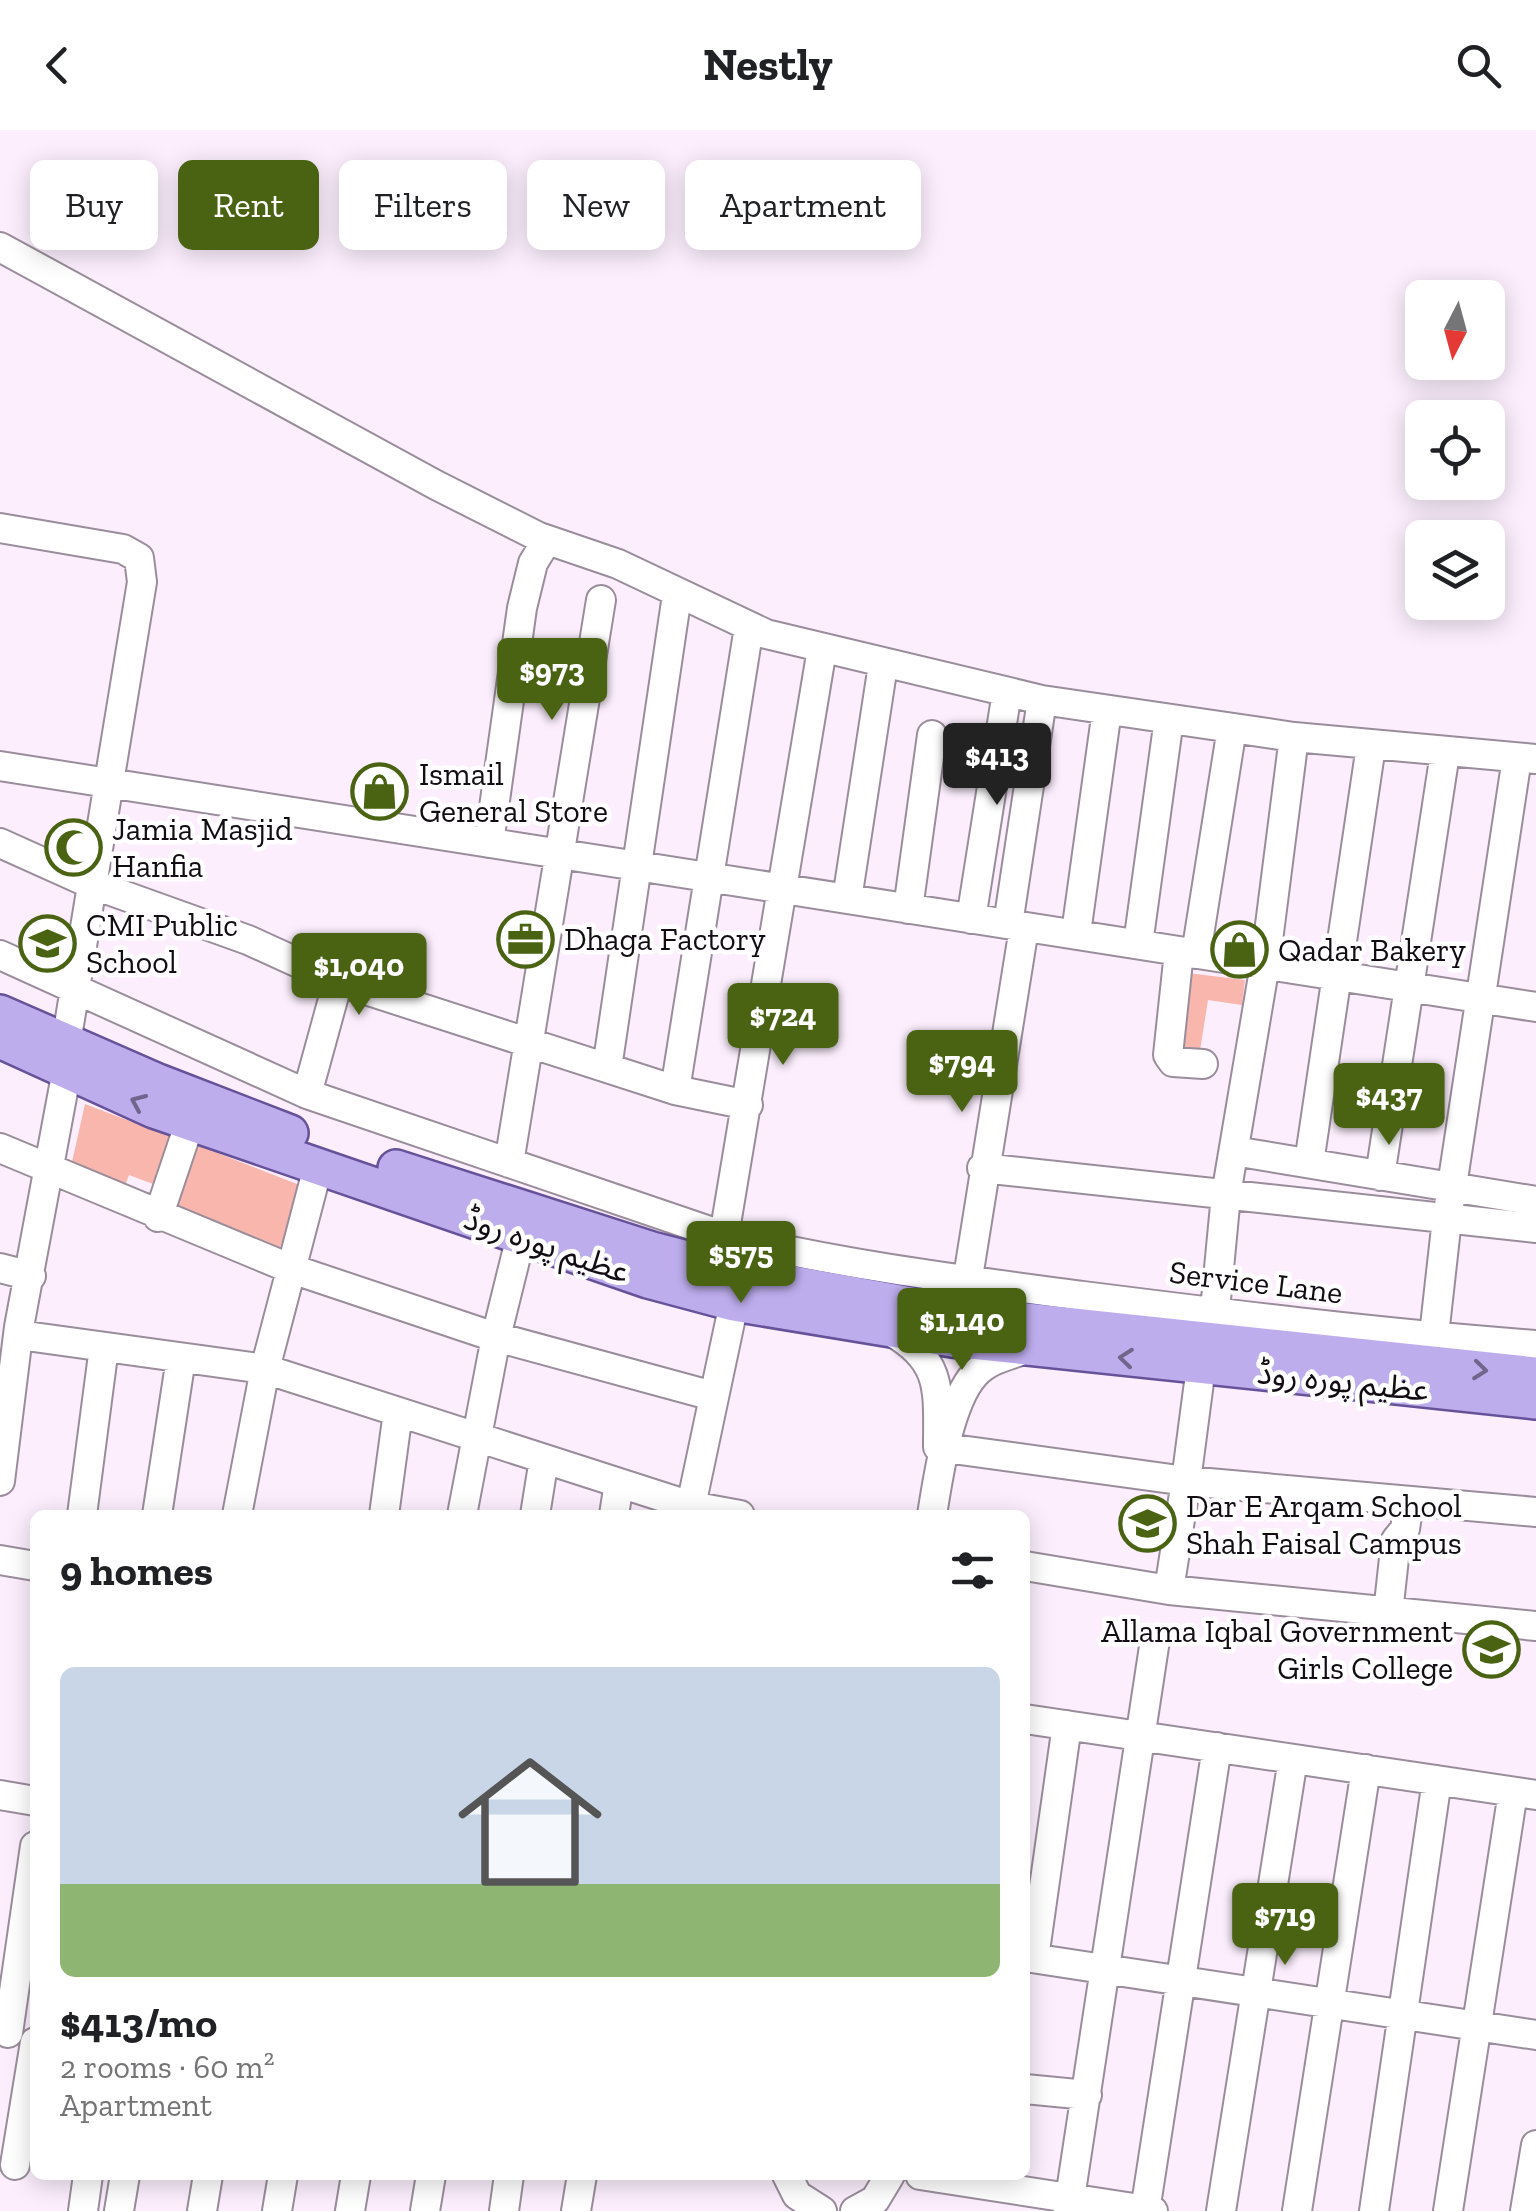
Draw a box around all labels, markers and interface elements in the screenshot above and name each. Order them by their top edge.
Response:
icon: back [30,38,85,93]
text: Nestly [703,38,833,92]
icon: search [1451,38,1506,93]
chip: Buy [30,160,158,250]
chip: Rent [178,160,319,250]
chip: Filters [339,160,507,250]
chip: New [527,160,665,250]
chip: Apartment [685,160,921,250]
north arrow [1405,280,1505,380]
map controls [1405,280,1505,620]
button: locate [1405,400,1505,500]
button: layers [1405,520,1505,620]
pin: $973 [493,638,611,723]
text: $973 [519,651,585,689]
pin: $413 [938,723,1056,808]
text: $413 [965,736,1029,774]
place label: Ismail General Store [419,755,608,830]
shop icon: Ismail General Store [350,762,410,822]
place label: Jamia Masjid Hanfia [112,810,293,885]
mosque icon: Jamia Masjid Hanfia [43,817,103,877]
place label: CMI Public School [86,906,238,981]
office icon: Dhaga Factory [495,909,555,969]
school or university icon: CMI Public School [17,913,77,973]
place label: Dhaga Factory [564,920,766,958]
shop icon: Qadar Bakery [1209,920,1269,980]
place label: Qadar Bakery [1278,931,1466,969]
pin: $1,040 [278,933,440,1018]
text: $1,040 [314,946,404,984]
pin: $724 [724,983,842,1068]
text: $724 [750,996,816,1034]
pin: $794 [903,1030,1021,1115]
text: $794 [929,1043,995,1081]
pin: $437 [1330,1063,1448,1148]
text: $437 [1356,1076,1422,1114]
one-way arrow [130,1094,148,1114]
street label: عظیم پورہ روڈ [458,1199,635,1296]
pin: $575 [682,1221,800,1306]
text: $575 [709,1234,773,1272]
street label: Service Lane [1167,1253,1345,1311]
pin: $1,140 [881,1288,1043,1373]
text: $1,140 [919,1301,1005,1339]
one-way arrow [1117,1348,1133,1370]
street label: عظیم پورہ روڈ [1255,1353,1431,1414]
one-way arrow [1473,1359,1489,1380]
place label: Dar E Arqam School Shah Faisal Campus [1186,1487,1462,1562]
school or university icon: Dar E Arqam School Shah Faisal Campus [1117,1494,1177,1554]
icon: filters [945,1543,1000,1598]
text: 9 homes [60,1545,213,1596]
place label: Allama Iqbal Government Girls College [1101,1612,1453,1687]
school or university icon: Allama Iqbal Government Girls College [1462,1619,1522,1679]
icon: home [440,1732,620,1912]
pin: $719 [1226,1883,1344,1968]
text: $719 [1254,1896,1316,1934]
text: $413/mo [60,1997,217,2048]
text: 2 rooms · 60 m² [60,2048,275,2086]
text: Apartment [60,2086,212,2124]

